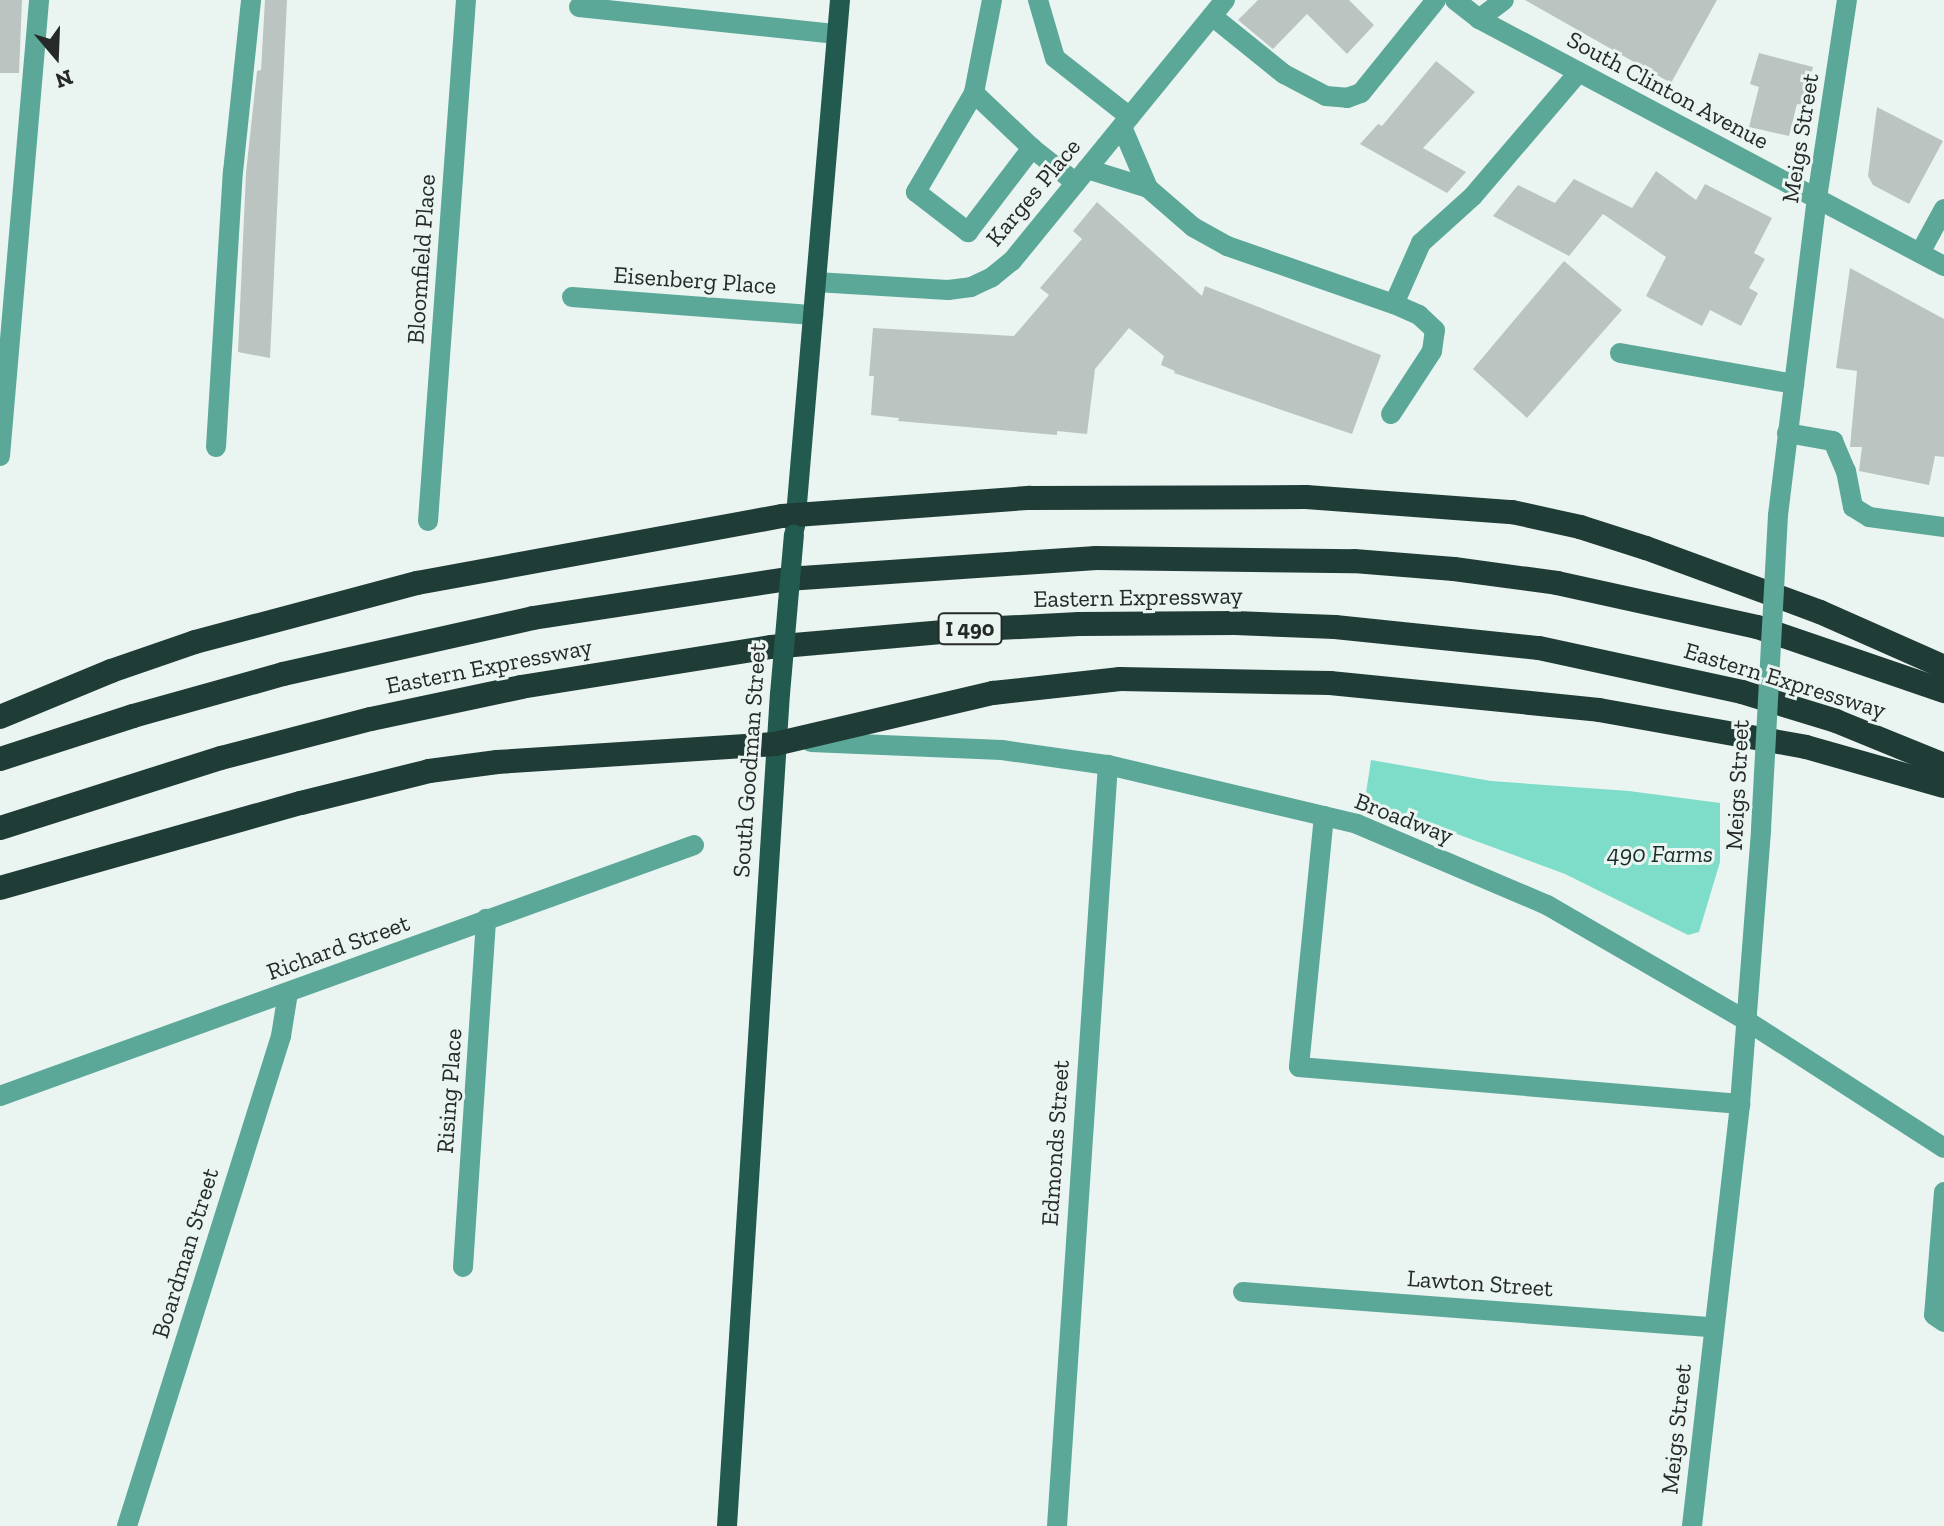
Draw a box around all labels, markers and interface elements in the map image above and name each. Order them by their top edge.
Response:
north arrow [16,16,96,96]
street label: South Clinton Avenue [1562,24,1774,156]
text: N [52,64,76,95]
street label: Meigs Street [1776,71,1824,205]
street label: Karges Place [980,132,1086,252]
street label: Bloomfield Place [401,173,441,345]
street label: Eisenberg Place [613,260,777,300]
street label: Eastern Expressway [1033,581,1243,613]
road number: I 490 [936,611,1004,647]
street label: Eastern Expressway [383,632,595,700]
street label: Eastern Expressway [1681,636,1889,724]
street label: South Goodman Street [726,642,772,878]
street label: Meigs Street [1719,719,1755,851]
street label: Broadway [1351,786,1457,850]
park label: 490 Farms [1607,840,1713,868]
street label: Richard Street [263,908,413,986]
street label: Rising Place [430,1028,468,1154]
street label: Edmonds Street [1035,1059,1075,1227]
street label: Boardman Street [145,1164,225,1342]
street label: Lawton Street [1406,1264,1554,1302]
street label: Meigs Street [1655,1362,1697,1496]

